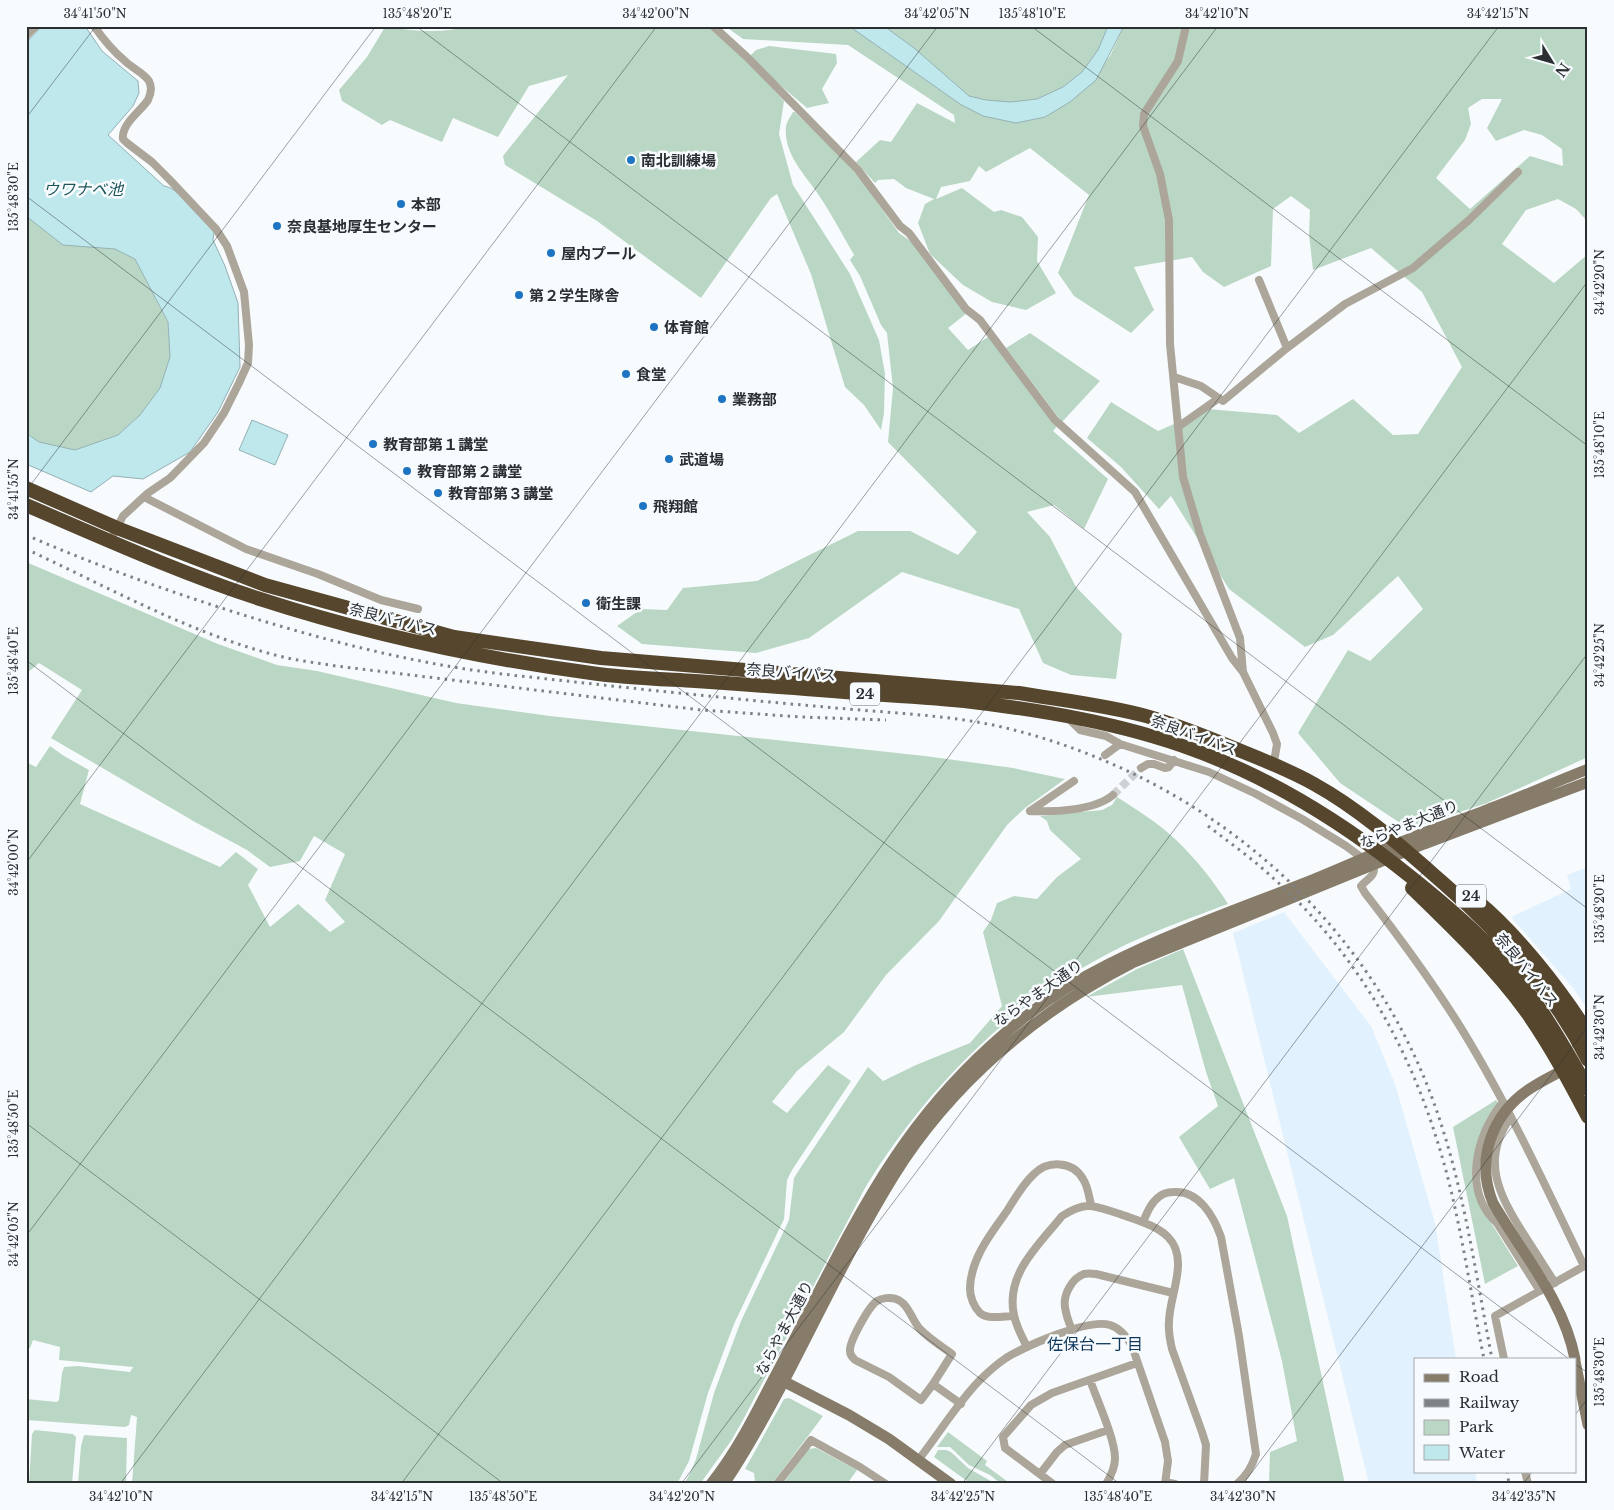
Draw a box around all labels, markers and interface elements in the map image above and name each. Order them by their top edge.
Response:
text: 34°41'50"N [63,6,127,21]
text: 135°48'20"E [382,6,452,21]
text: 34°42'00"N [622,6,690,21]
text: 34°42'05"N [904,6,970,21]
text: 135°48'10"E [998,6,1066,21]
text: 34°42'10"N [1185,6,1249,21]
text: 34°42'15"N [1467,6,1529,21]
north arrow [1526,38,1576,88]
text: N [1551,59,1574,80]
place label: 南北訓練場 [641,151,716,170]
marker: 南北訓練場 [625,154,637,166]
text: 135°48'30"E [6,162,21,232]
water label: ウワナベ池 [43,179,125,199]
place label: 本部 [411,195,441,214]
marker: 本部 [395,198,407,210]
place label: 奈良基地厚生センター [287,217,437,236]
marker: 奈良基地厚生センター [271,220,283,232]
place label: 屋内プール [561,244,636,263]
marker: 屋内プール [545,247,557,259]
text: 34°42'20"N [1592,249,1607,315]
place label: 第２学生隊舎 [529,286,620,305]
marker: 第２学生隊舎 [513,289,525,301]
place label: 体育館 [664,318,709,337]
marker: 体育館 [648,321,660,333]
place label: 食堂 [636,365,666,384]
marker: 食堂 [620,368,632,380]
place label: 業務部 [732,390,777,409]
marker: 業務部 [716,393,728,405]
text: 135°48'10"E [1592,411,1607,479]
place label: 教育部第１講堂 [383,435,488,454]
marker: 教育部第１講堂 [367,438,379,450]
place label: 武道場 [679,450,724,469]
marker: 武道場 [663,453,675,465]
text: 34°41'55"N [6,458,21,520]
place label: 教育部第２講堂 [417,462,522,481]
marker: 教育部第２講堂 [401,465,413,477]
place label: 教育部第３講堂 [448,484,553,503]
marker: 教育部第３講堂 [432,487,444,499]
place label: 飛翔館 [653,497,698,516]
marker: 飛翔館 [637,500,649,512]
place label: 衛生課 [596,594,641,613]
marker: 衛生課 [580,597,592,609]
street label: 奈良バイパス [347,599,439,639]
text: 34°42'25"N [1592,623,1607,687]
text: 135°48'40"E [6,627,21,695]
street label: 奈良バイパス [746,659,836,685]
road number: 24 [850,682,880,706]
street label: 奈良バイパス [1149,711,1239,759]
street label: ならやま大通り [1357,796,1461,852]
text: 34°42'00"N [6,828,21,896]
text: 135°48'20"E [1592,874,1607,944]
road number: 24 [1456,884,1486,908]
street label: 奈良バイパス [1491,929,1563,1011]
street label: ならやま大通り [990,955,1086,1031]
text: 34°42'30"N [1592,994,1607,1060]
text: 135°48'50"E [6,1090,21,1158]
text: 34°42'05"N [6,1201,21,1267]
street label: ならやま大通り [751,1277,817,1379]
district label: 佐保台一丁目 [1047,1334,1143,1354]
text: 135°48'30"E [1592,1337,1607,1407]
legend [1414,1358,1576,1472]
text: Road [1459,1367,1499,1386]
text: Railway [1459,1393,1520,1412]
text: Park [1459,1417,1495,1436]
text: Water [1458,1443,1506,1462]
text: 34°42'10"N [89,1489,153,1504]
text: 34°42'15"N [371,1489,433,1504]
text: 135°48'50"E [469,1489,537,1504]
text: 34°42'20"N [649,1489,715,1504]
text: 34°42'25"N [931,1489,995,1504]
text: 135°48'40"E [1084,1489,1152,1504]
text: 34°42'30"N [1210,1489,1276,1504]
text: 34°42'35"N [1492,1489,1556,1504]

